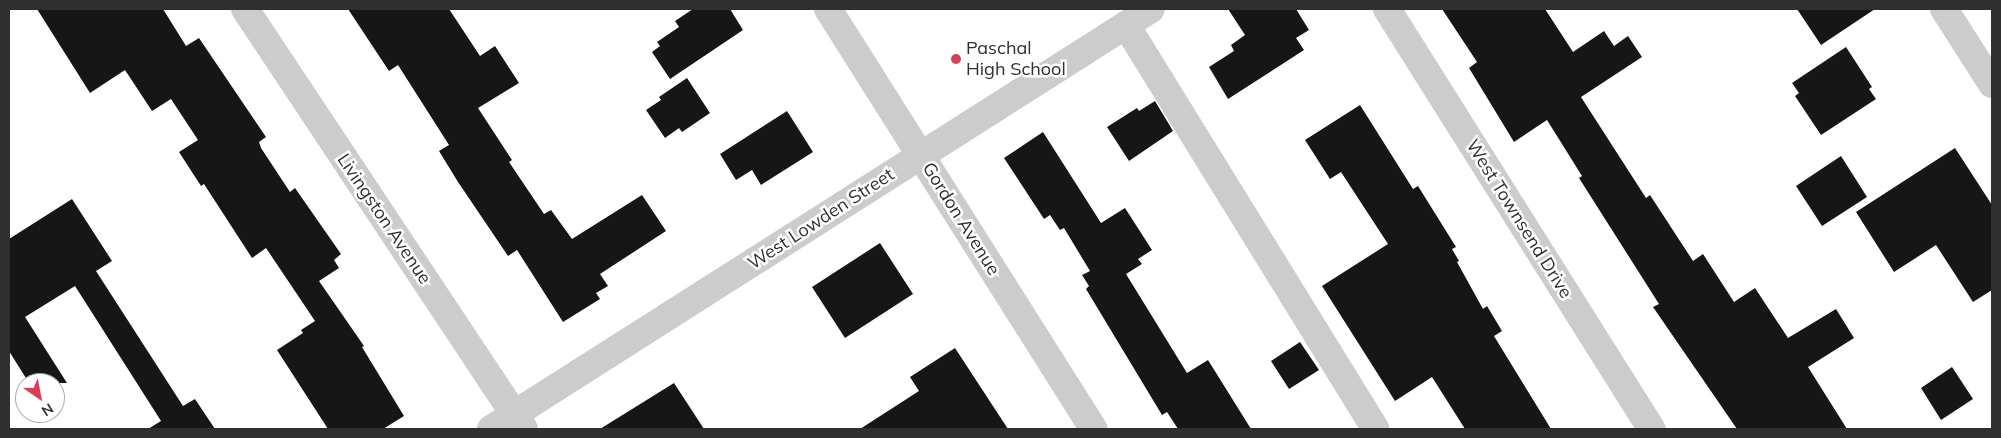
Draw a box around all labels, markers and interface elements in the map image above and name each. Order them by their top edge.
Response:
place label: Paschal High School [966,38,1066,80]
marker: Paschal High School [950,53,962,65]
street label: West Townsend Drive [1461,136,1577,302]
street label: Livingston Avenue [332,150,436,288]
street label: Gordon Avenue [918,159,1004,279]
street label: West Lowden Street [744,164,898,274]
north arrow [15,373,65,423]
text: N [38,399,57,420]

